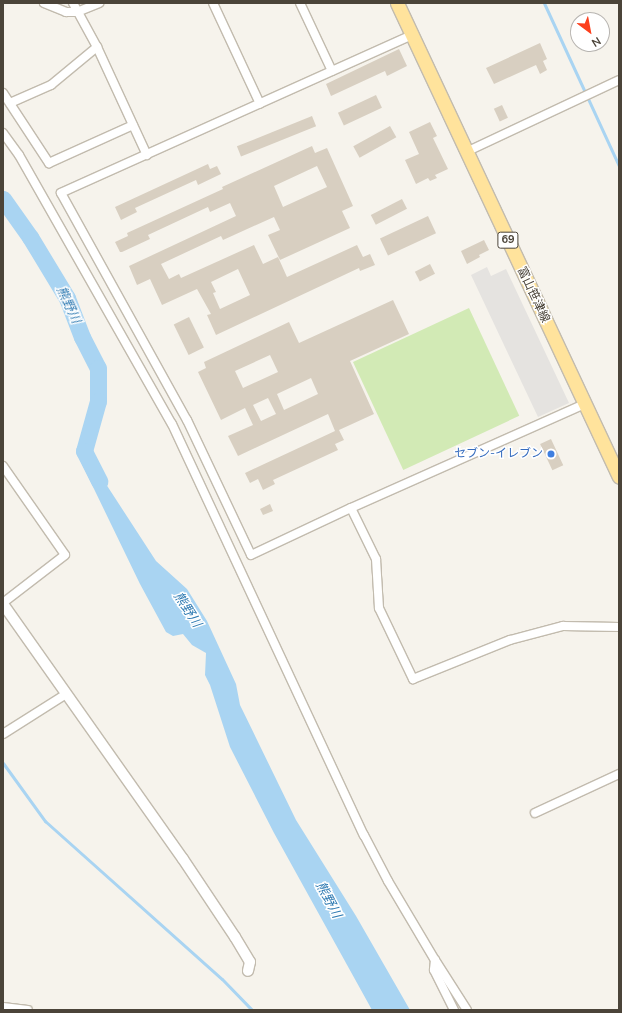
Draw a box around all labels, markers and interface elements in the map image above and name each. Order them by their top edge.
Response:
north arrow [570,12,610,52]
text: N [589,33,604,50]
road number: 69 [497,231,519,249]
street label: 富山笹津線 [514,265,552,325]
water label: 熊野川 [53,284,83,326]
place label: セブン-イレブン [454,447,543,461]
marker: セブン-イレブン [546,449,556,459]
water label: 熊野川 [170,589,204,631]
water label: 熊野川 [312,879,344,921]

